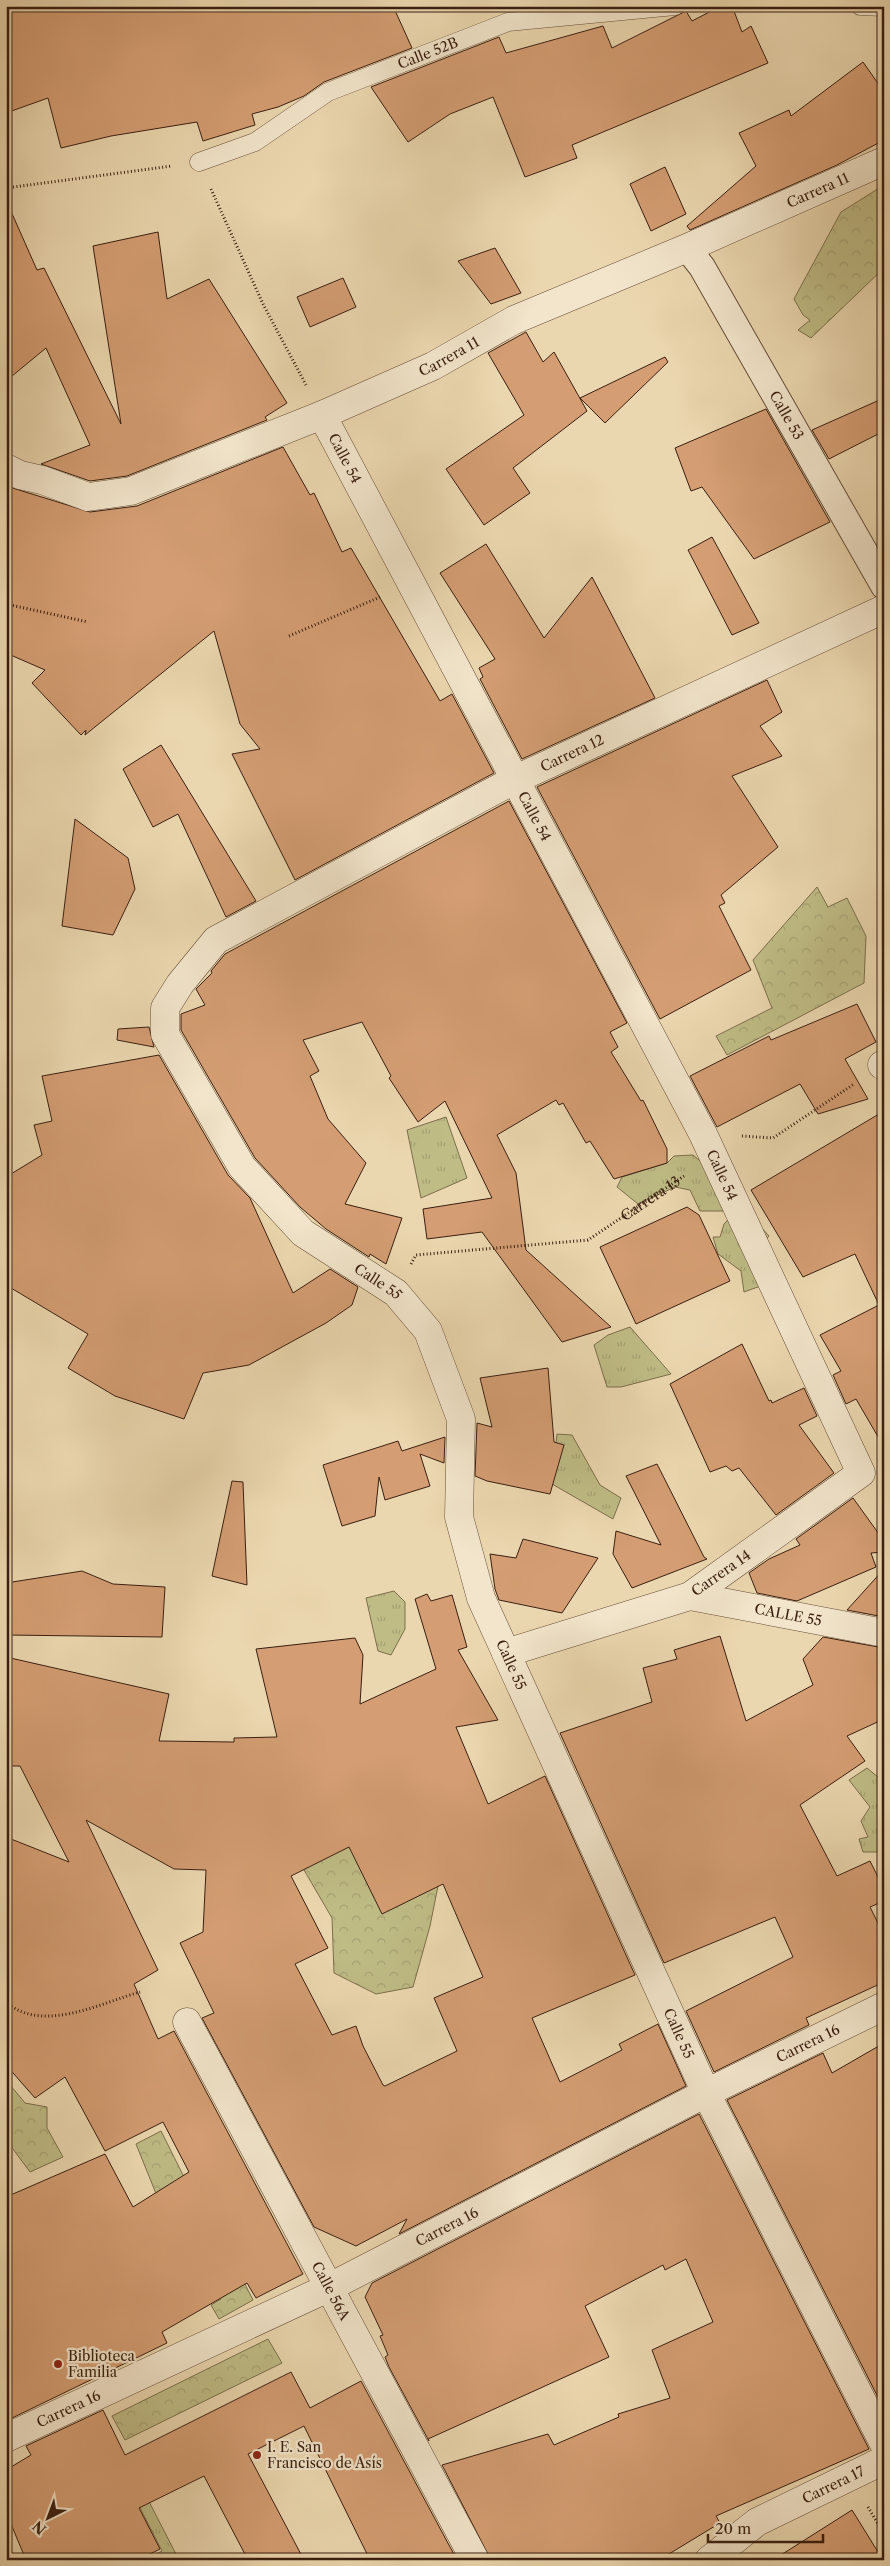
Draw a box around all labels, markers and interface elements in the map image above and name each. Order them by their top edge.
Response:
street label: Calle 52B [395,33,461,73]
street label: Carrera 11 [784,169,852,212]
street label: Carrera 11 [416,333,482,380]
street label: Calle 53 [766,388,808,443]
street label: Calle 54 [324,430,365,486]
street label: Carrera 12 [537,730,607,776]
street label: Calle 54 [514,788,555,844]
street label: Calle 54 [703,1147,742,1203]
street label: Carrera 13 [617,1172,684,1225]
street label: Calle 55 [351,1259,406,1303]
street label: Carrera 14 [688,1546,754,1600]
street label: CALLE 55 [753,1600,823,1630]
street label: Calle 55 [492,1637,531,1693]
street label: Calle 55 [660,2005,698,2061]
street label: Carrera 16 [773,2020,843,2066]
street label: Carrera 16 [412,2203,481,2250]
street label: Calle 56A [308,2258,354,2324]
place label: Biblioteca Familia [68,2347,136,2381]
marker: Biblioteca Familia [52,2358,64,2370]
street label: Carrera 16 [34,2386,103,2431]
place label: I. E. San Francisco de Asís [267,2438,382,2472]
marker: I. E. San Francisco de Asís [251,2449,263,2461]
street label: Carrera 17 [799,2462,867,2508]
north arrow [22,2494,72,2544]
scale bar [708,2511,822,2543]
text: N [29,2517,50,2538]
text: 20 m [715,2519,751,2538]

